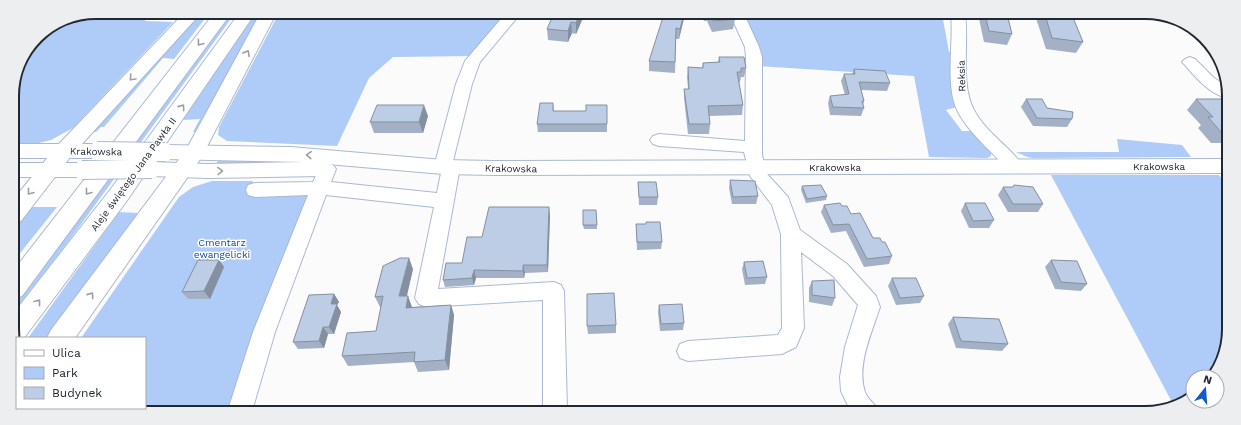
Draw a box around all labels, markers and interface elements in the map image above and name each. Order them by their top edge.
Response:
one-way arrow [198,39,205,46]
one-way arrow [242,50,249,58]
street label: Reksia [955,60,968,92]
one-way arrow [130,73,137,81]
one-way arrow [177,105,184,112]
street label: Aleje świętego Jana Pawła II [88,115,178,233]
street label: Krakowska [70,146,123,157]
one-way arrow [306,151,312,160]
street label: Krakowska [1133,161,1185,172]
street label: Krakowska [809,162,861,173]
street label: Krakowska [485,163,538,174]
one-way arrow [217,167,223,175]
one-way arrow [86,187,93,194]
one-way arrow [28,188,35,195]
park label: Cmentarz ewangelicki [194,237,250,260]
one-way arrow [86,293,93,300]
one-way arrow [33,299,40,306]
legend [16,337,146,409]
text: Ulica [52,346,81,360]
text: Park [52,366,78,380]
north arrow [1185,369,1225,409]
text: N [1202,373,1214,387]
text: Budynek [52,386,102,400]

